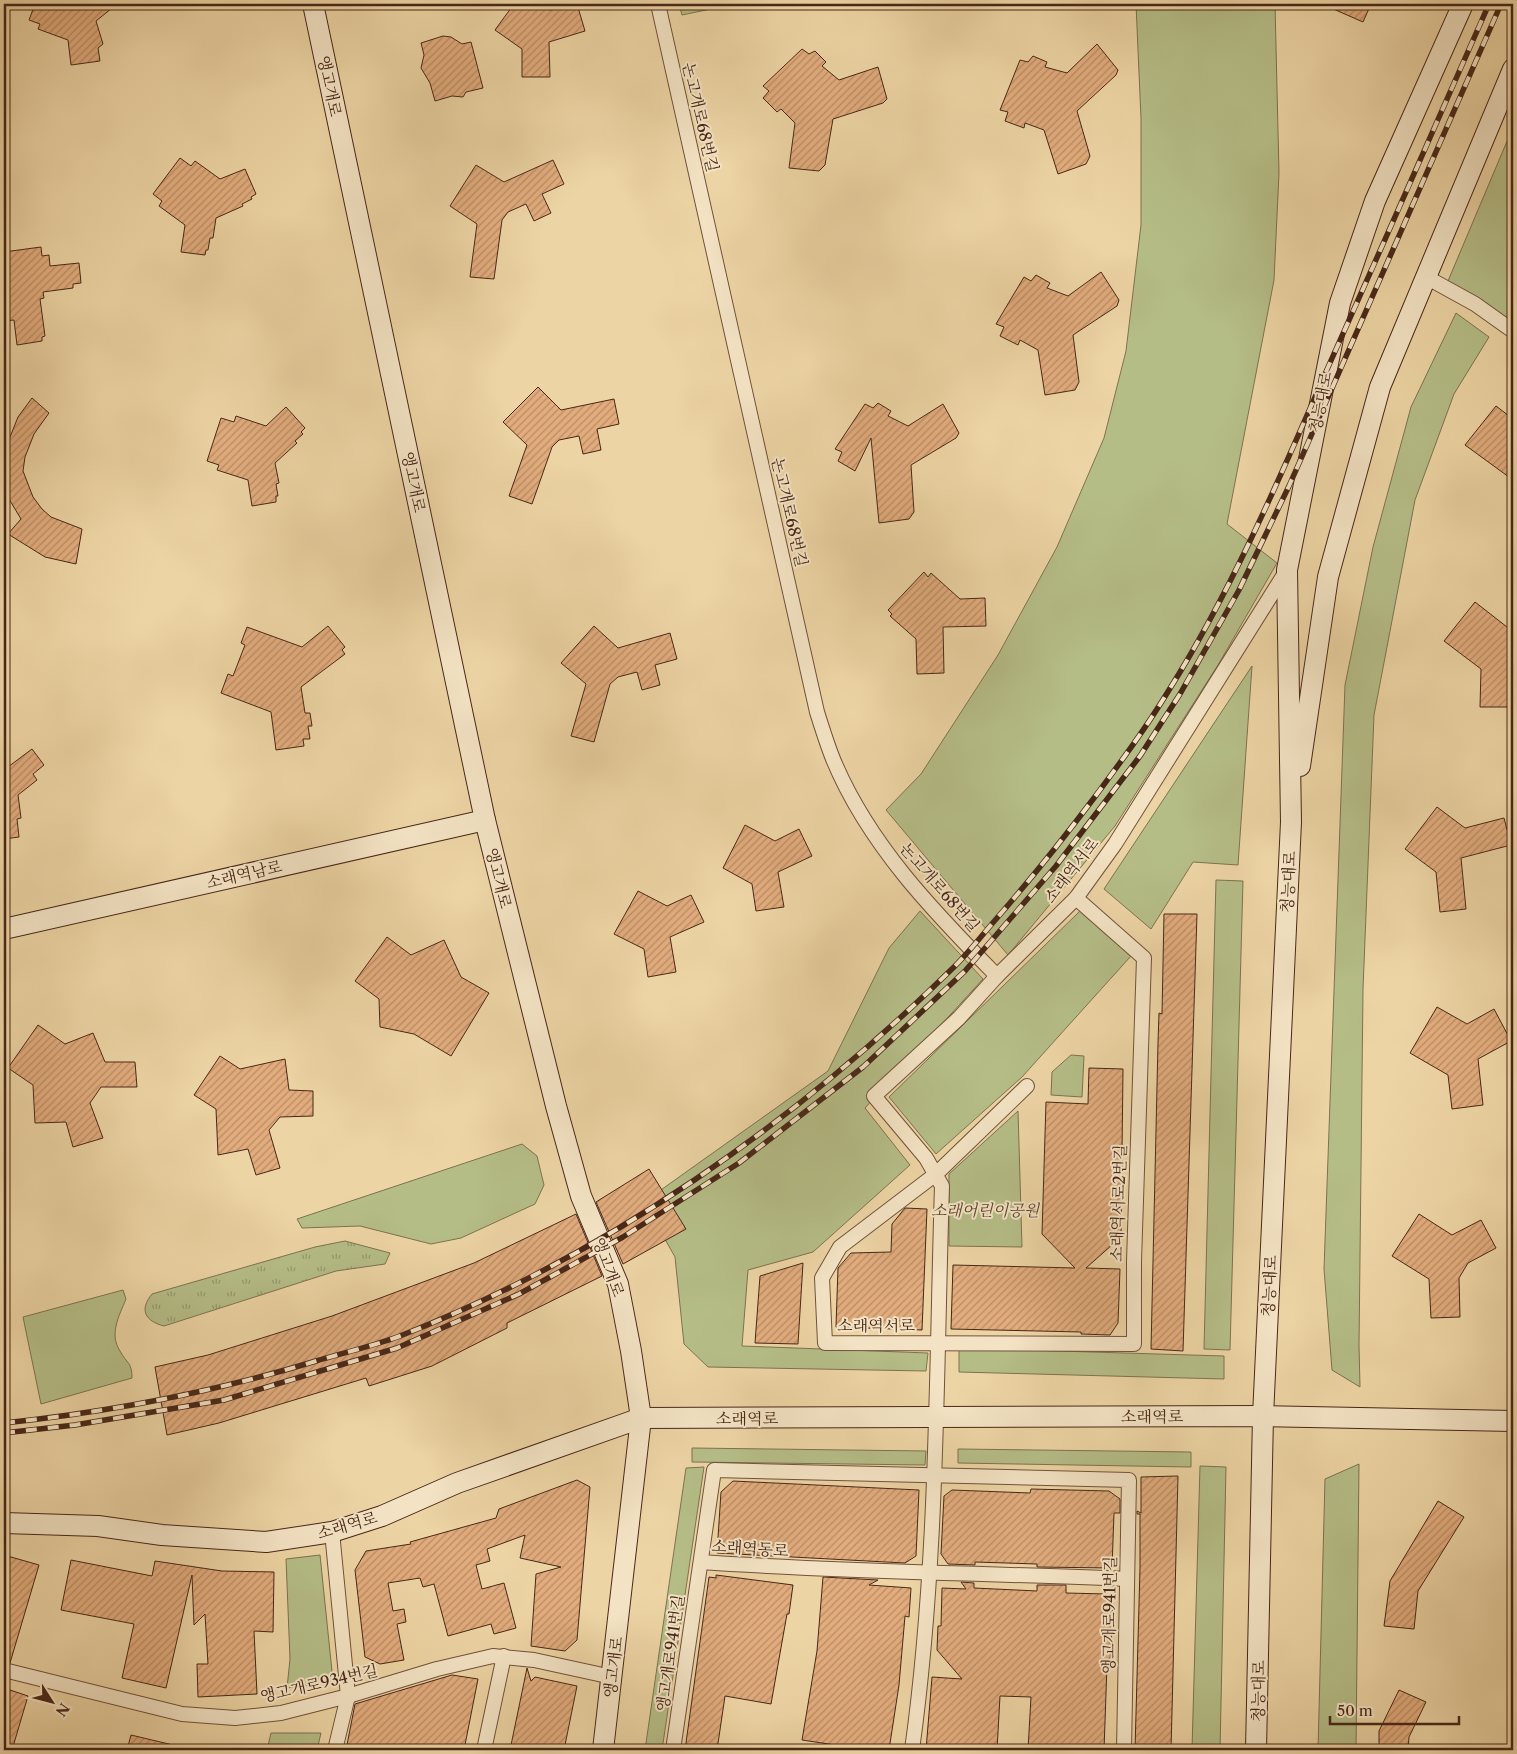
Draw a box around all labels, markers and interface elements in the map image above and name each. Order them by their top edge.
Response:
street label: 앵고개로 [314,54,346,119]
street label: 논고개로68번길 [679,60,723,174]
street label: 청능대로 [1304,369,1336,434]
street label: 앵고개로 [398,450,430,515]
street label: 논고개로68번길 [768,455,812,569]
street label: 소래역서로 [1039,833,1103,907]
street label: 논고개로68번길 [896,838,984,936]
street label: 앵고개로 [482,846,516,911]
street label: 청능대로 [1276,850,1300,913]
street label: 소래역남로 [204,855,284,892]
street label: 소래역서로2번길 [1106,1144,1130,1262]
park label: 소래어린이공원 [931,1200,1041,1220]
street label: 앵고개로 [589,1235,629,1300]
street label: 청능대로 [1257,1254,1281,1317]
street label: 소래역서로 [837,1315,915,1335]
street label: 소래역로 [1121,1406,1183,1426]
street label: 소래역로 [716,1408,778,1428]
street label: 소래역로 [315,1507,380,1543]
street label: 소래역동로 [711,1535,790,1561]
street label: 앵고개로941번길 [1098,1556,1120,1674]
street label: 앵고개로941번길 [652,1593,688,1713]
street label: 앵고개로 [599,1635,627,1699]
street label: 청능대로 [1247,1659,1269,1722]
street label: 앵고개로934번길 [258,1660,380,1706]
north arrow [28,1676,78,1726]
scale bar [1330,1694,1458,1726]
text: N [52,1699,73,1720]
text: 50 m [1337,1701,1373,1720]

